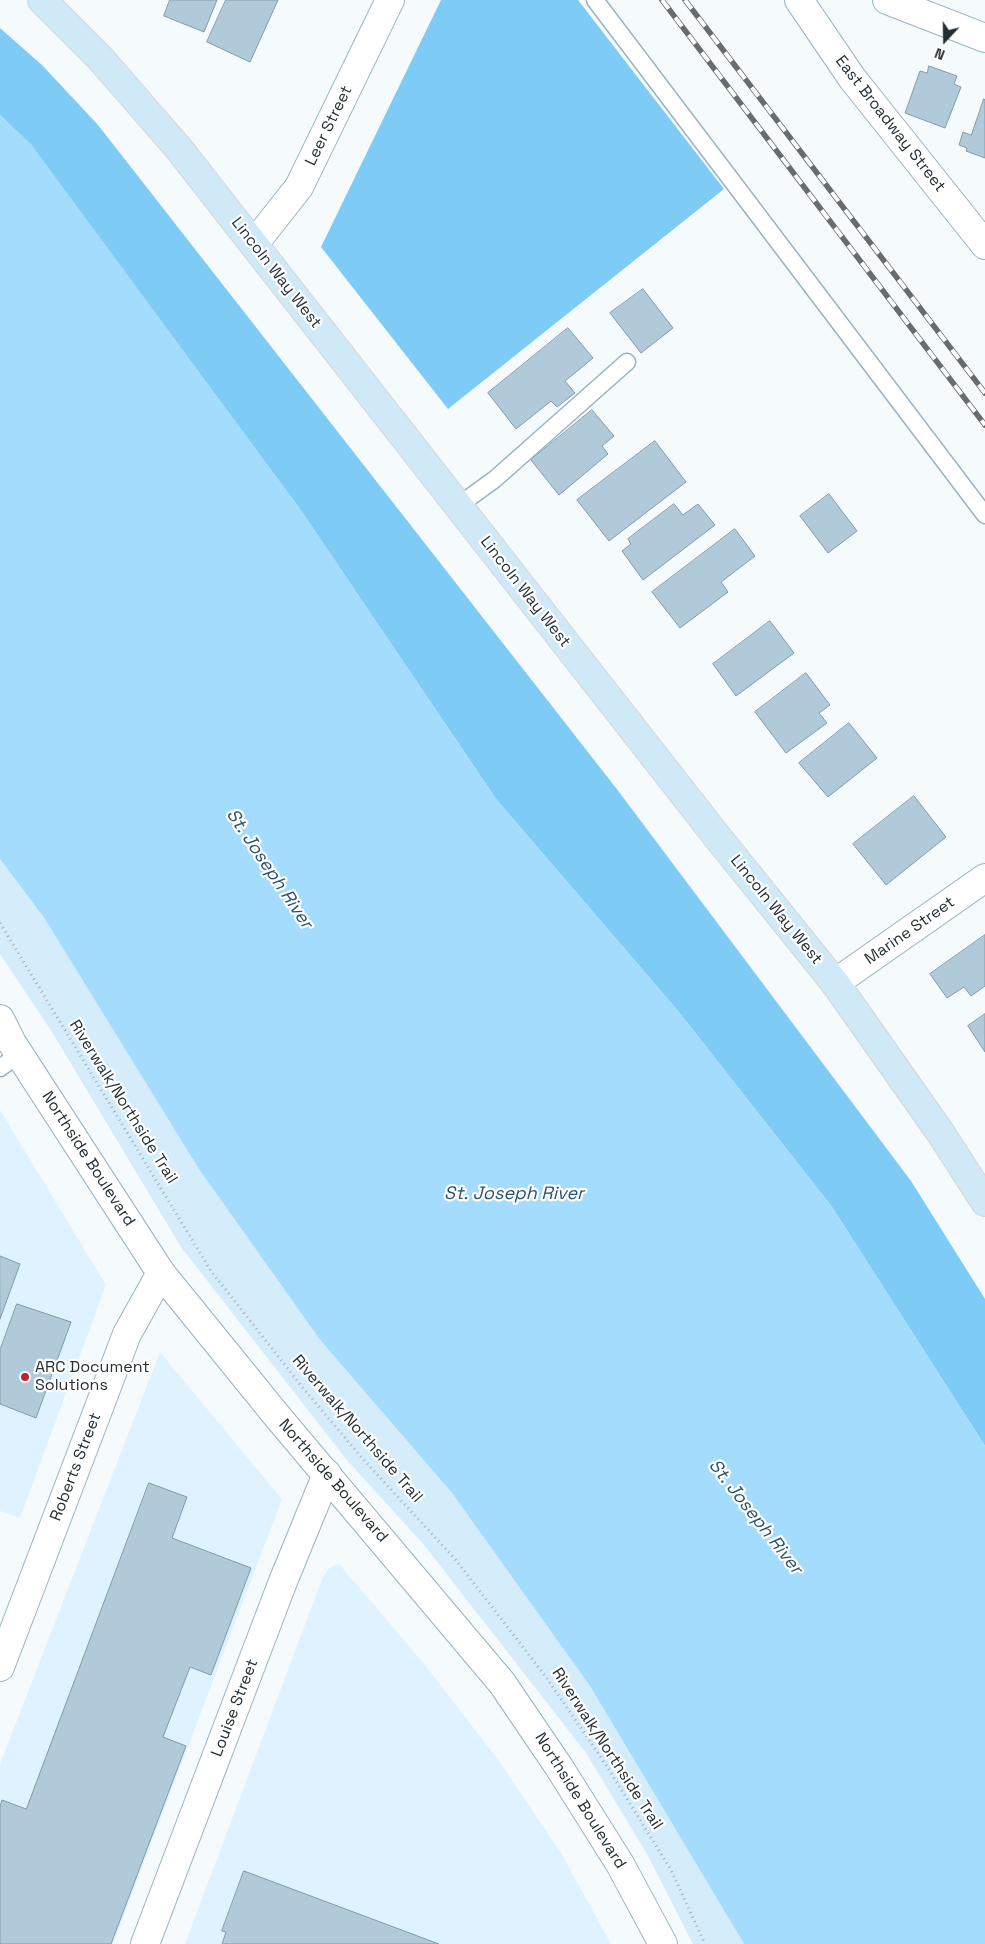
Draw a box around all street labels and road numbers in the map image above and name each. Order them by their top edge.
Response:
street label: East Broadway Street [831,52,949,196]
street label: Leer Street [301,83,357,169]
street label: Lincoln Way West [227,214,325,332]
street label: Lincoln Way West [476,533,574,651]
street label: Lincoln Way West [726,851,826,969]
street label: Marine Street [861,893,959,969]
street label: Riverwalk/Northside Trail [65,1017,181,1187]
street label: Northside Boulevard [37,1088,139,1230]
street label: Riverwalk/Northside Trail [288,1351,426,1507]
street label: Roberts Street [47,1410,105,1524]
street label: Northside Boulevard [274,1415,392,1547]
street label: Louise Street [208,1656,262,1760]
street label: Riverwalk/Northside Trail [547,1664,667,1834]
street label: Northside Boulevard [530,1729,630,1873]

